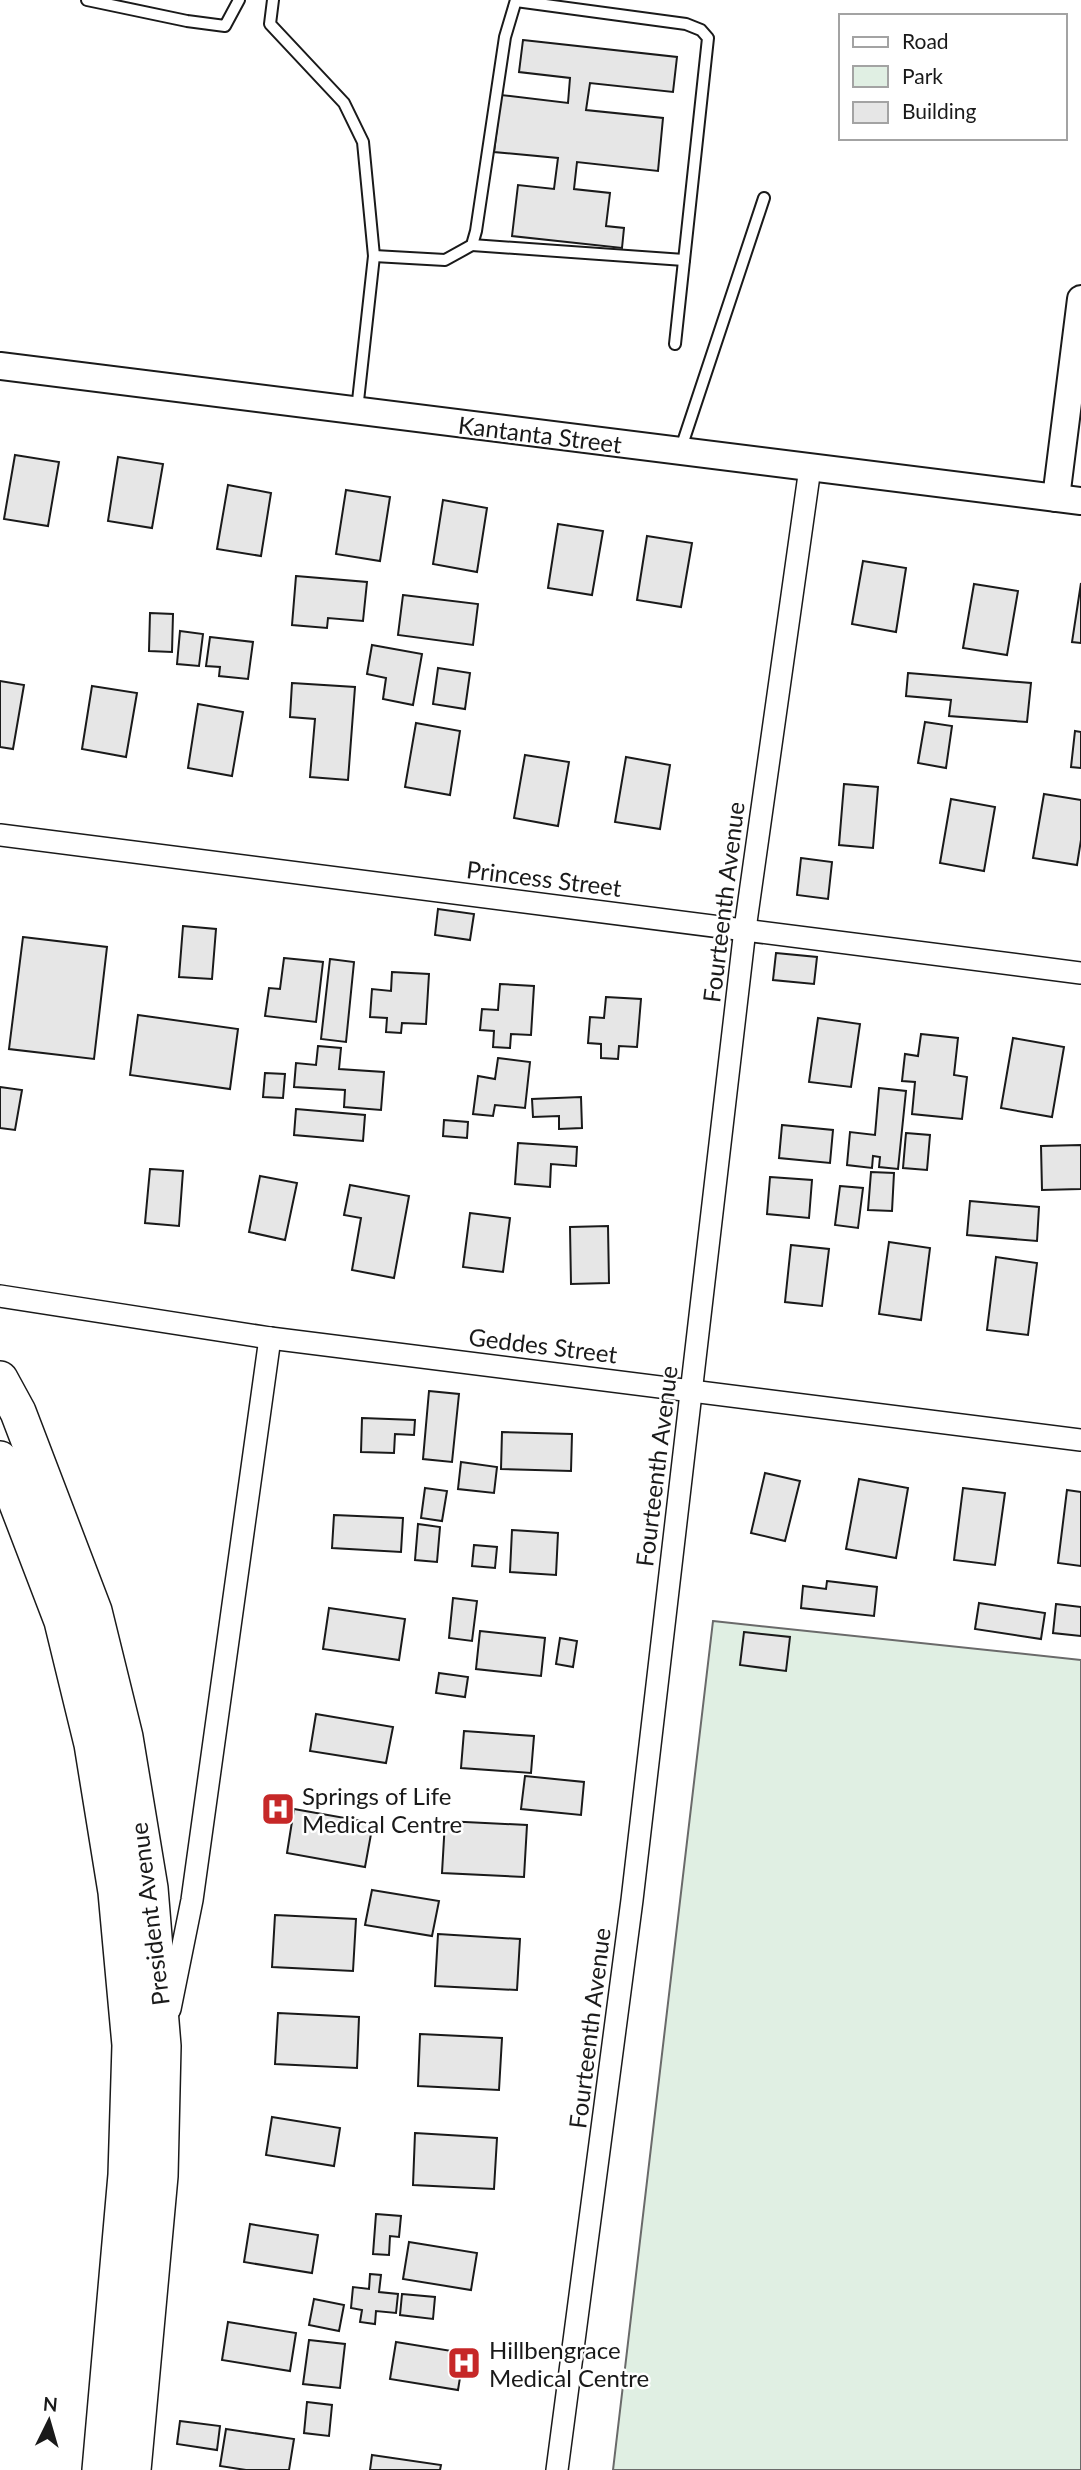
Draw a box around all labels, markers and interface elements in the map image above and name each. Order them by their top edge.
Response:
legend [839,14,1067,140]
text: Road [902,28,949,53]
text: Park [902,63,943,88]
text: Building [902,98,977,123]
street label: Kantanta Street [457,410,624,458]
street label: Fourteenth Avenue [696,800,750,1004]
street label: Princess Street [465,854,624,902]
street label: Geddes Street [467,1322,619,1369]
street label: Fourteenth Avenue [629,1364,683,1568]
place label: Springs of Life Medical Centre [302,1781,462,1838]
hospital icon: Springs of Life Medical Centre [259,1790,297,1828]
street label: President Avenue [123,1821,175,2007]
street label: Fourteenth Avenue [562,1926,616,2130]
place label: Hillbengrace Medical Centre [489,2335,649,2392]
hospital icon: Hillbengrace Medical Centre [445,2344,483,2382]
north arrow [14,2386,84,2456]
text: N [42,2391,59,2416]

